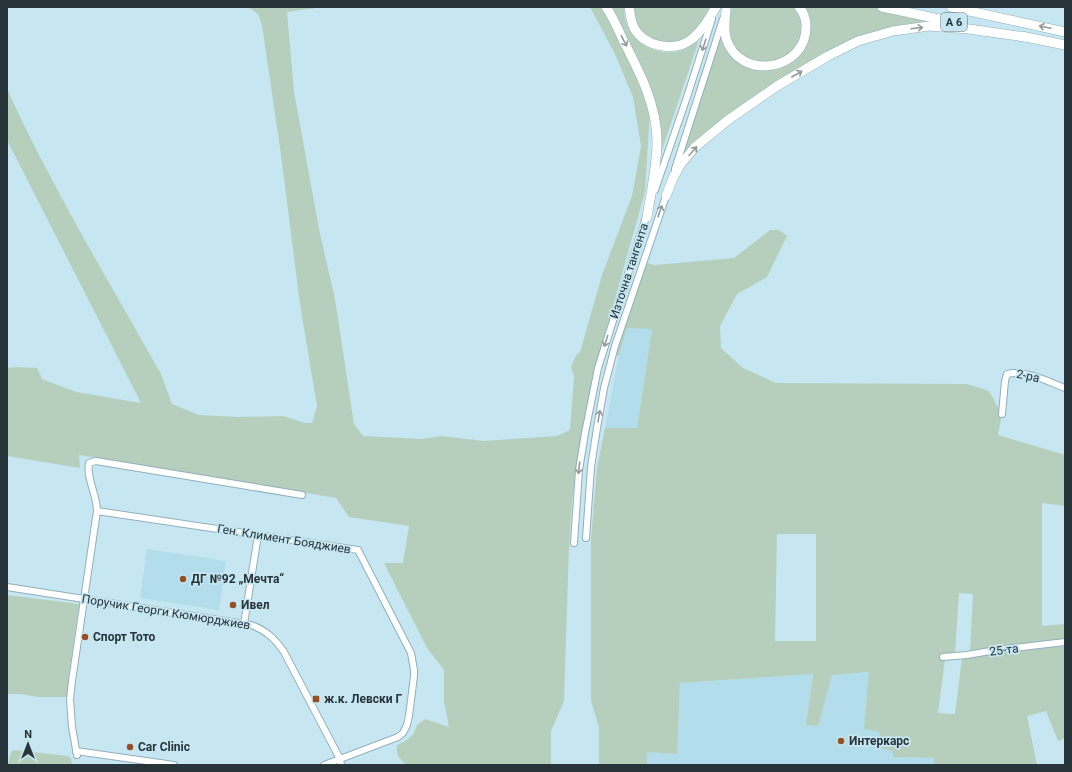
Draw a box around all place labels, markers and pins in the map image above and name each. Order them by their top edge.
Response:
place label: ДГ №92 „Мечта“ [191,572,284,586]
marker: ДГ №92 „Мечта“ [178,574,188,584]
place label: Ивел [241,598,270,612]
marker: Ивел [228,600,238,610]
place label: Спорт Тото [93,630,156,644]
marker: Спорт Тото [80,632,90,642]
place label: ж.к. Левски Г [324,692,403,706]
marker: ж.к. Левски Г [311,694,321,704]
place label: Интеркарс [849,734,909,748]
marker: Интеркарс [836,736,846,746]
place label: Car Clinic [138,740,190,754]
marker: Car Clinic [125,742,135,752]

